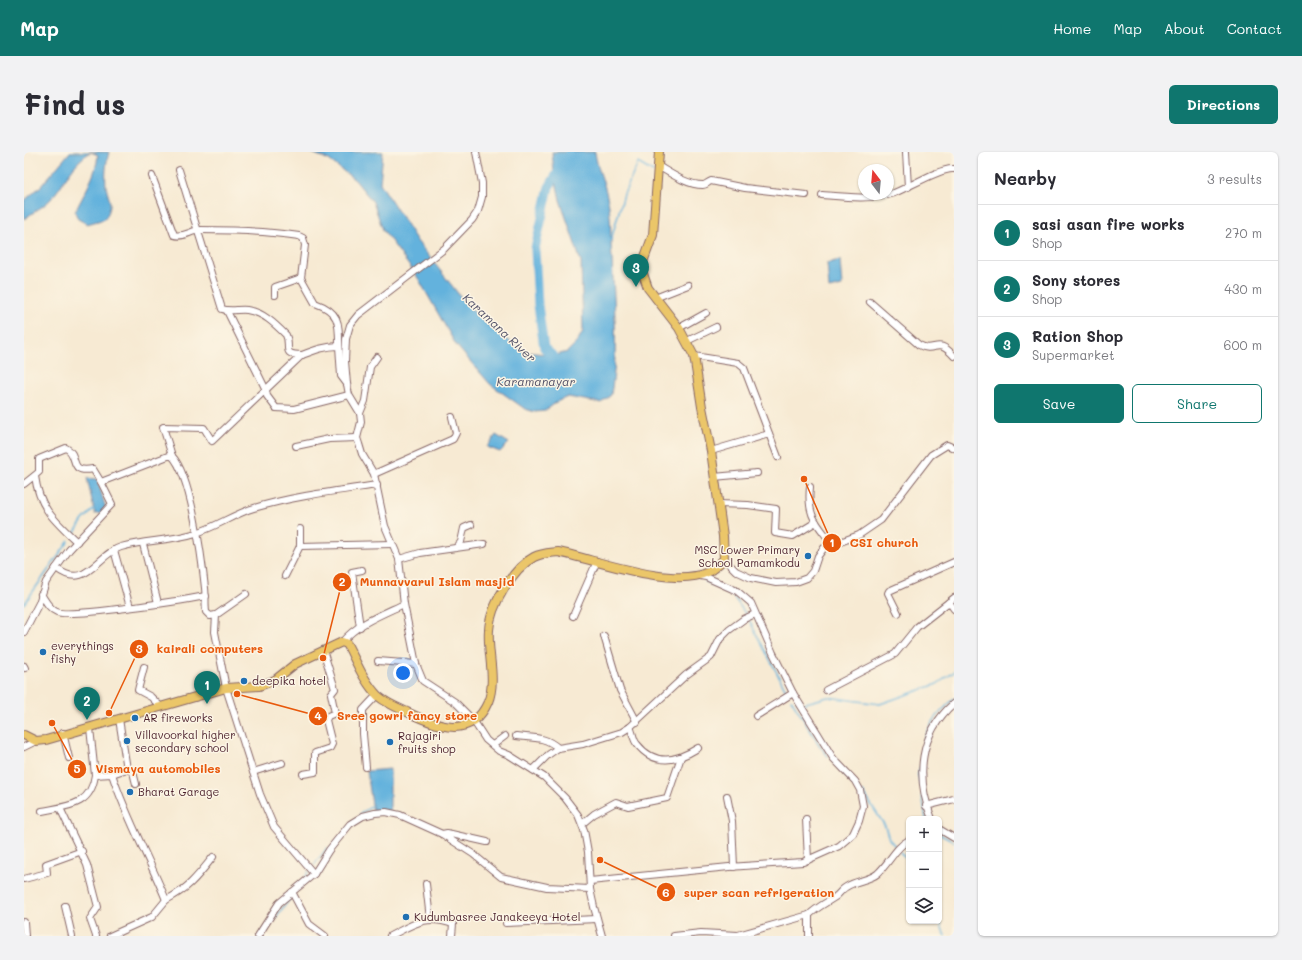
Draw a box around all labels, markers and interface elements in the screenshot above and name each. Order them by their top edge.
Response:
text: Map [20,16,59,41]
text: Home [1053,19,1091,38]
text: Map [1113,19,1142,38]
text: About [1164,19,1205,38]
text: Contact [1227,19,1282,38]
button: Directions [1169,85,1278,124]
text: Find us [24,86,125,122]
north arrow [858,164,894,200]
text: Nearby [994,167,1056,189]
text: 3 results [1207,170,1262,187]
text: sasi asan fire works [1032,214,1185,234]
text: 1 [1004,224,1010,241]
text: 270 m [1225,224,1262,241]
text: Shop [1032,234,1062,251]
pin: 3 [623,254,649,287]
text: Sony stores [1032,270,1120,290]
text: 2 [1003,280,1011,297]
text: 430 m [1224,280,1262,297]
water label: Karamana River [460,289,540,365]
text: Shop [1032,290,1062,307]
text: Ration Shop [1032,326,1123,346]
text: 3 [1003,336,1011,353]
text: 600 m [1224,336,1262,353]
text: Supermarket [1032,346,1115,363]
water label: Karamanayar [496,373,576,389]
button: Save [994,384,1124,423]
button: Share [1132,384,1262,423]
callout: CSI church [822,531,926,555]
text: 1 [829,534,835,550]
text: CSI church [850,534,918,550]
place label: MSC Lower Primary School Pamamkodu [694,542,800,570]
marker: MSC Lower Primary School Pamamkodu [803,551,813,561]
callout: Munnavvarul Islam masjid [332,570,522,594]
text: 2 [339,573,346,589]
text: Munnavvarul Islam masjid [360,573,515,589]
callout: kairali computers [129,637,272,661]
place label: everythings fishy [51,638,114,666]
text: 3 [135,640,143,656]
text: kairali computers [157,640,263,656]
marker: everythings fishy [38,647,48,657]
your location [393,663,413,683]
pin: 1 [194,671,220,704]
place label: deepika hotel [252,673,326,688]
marker: deepika hotel [239,676,249,686]
pin: 2 [74,687,100,720]
callout: Sree gowri fancy store [308,704,485,728]
text: 4 [314,707,322,723]
text: Sree gowri fancy store [337,707,477,723]
place label: AR fireworks [143,710,213,725]
marker: AR fireworks [130,713,140,723]
place label: Villavoorkal higher secondary school [135,727,236,755]
place label: Rajagiri fruits shop [398,728,456,756]
marker: Villavoorkal higher secondary school [122,736,132,746]
marker: Rajagiri fruits shop [385,737,395,747]
callout: Vismaya automobiles [67,757,228,781]
text: 5 [73,760,81,776]
text: Vismaya automobiles [96,760,220,776]
place label: Bharat Garage [138,784,219,799]
marker: Bharat Garage [125,787,135,797]
map controls [906,816,942,924]
button: + [906,816,942,852]
button: − [906,852,942,888]
callout: super scan refrigeration [656,880,842,904]
text: 6 [662,884,670,900]
text: super scan refrigeration [684,884,834,900]
button: layers [906,888,942,924]
place label: Kudumbasree Janakeeya Hotel [414,909,581,924]
marker: Kudumbasree Janakeeya Hotel [401,912,411,922]

